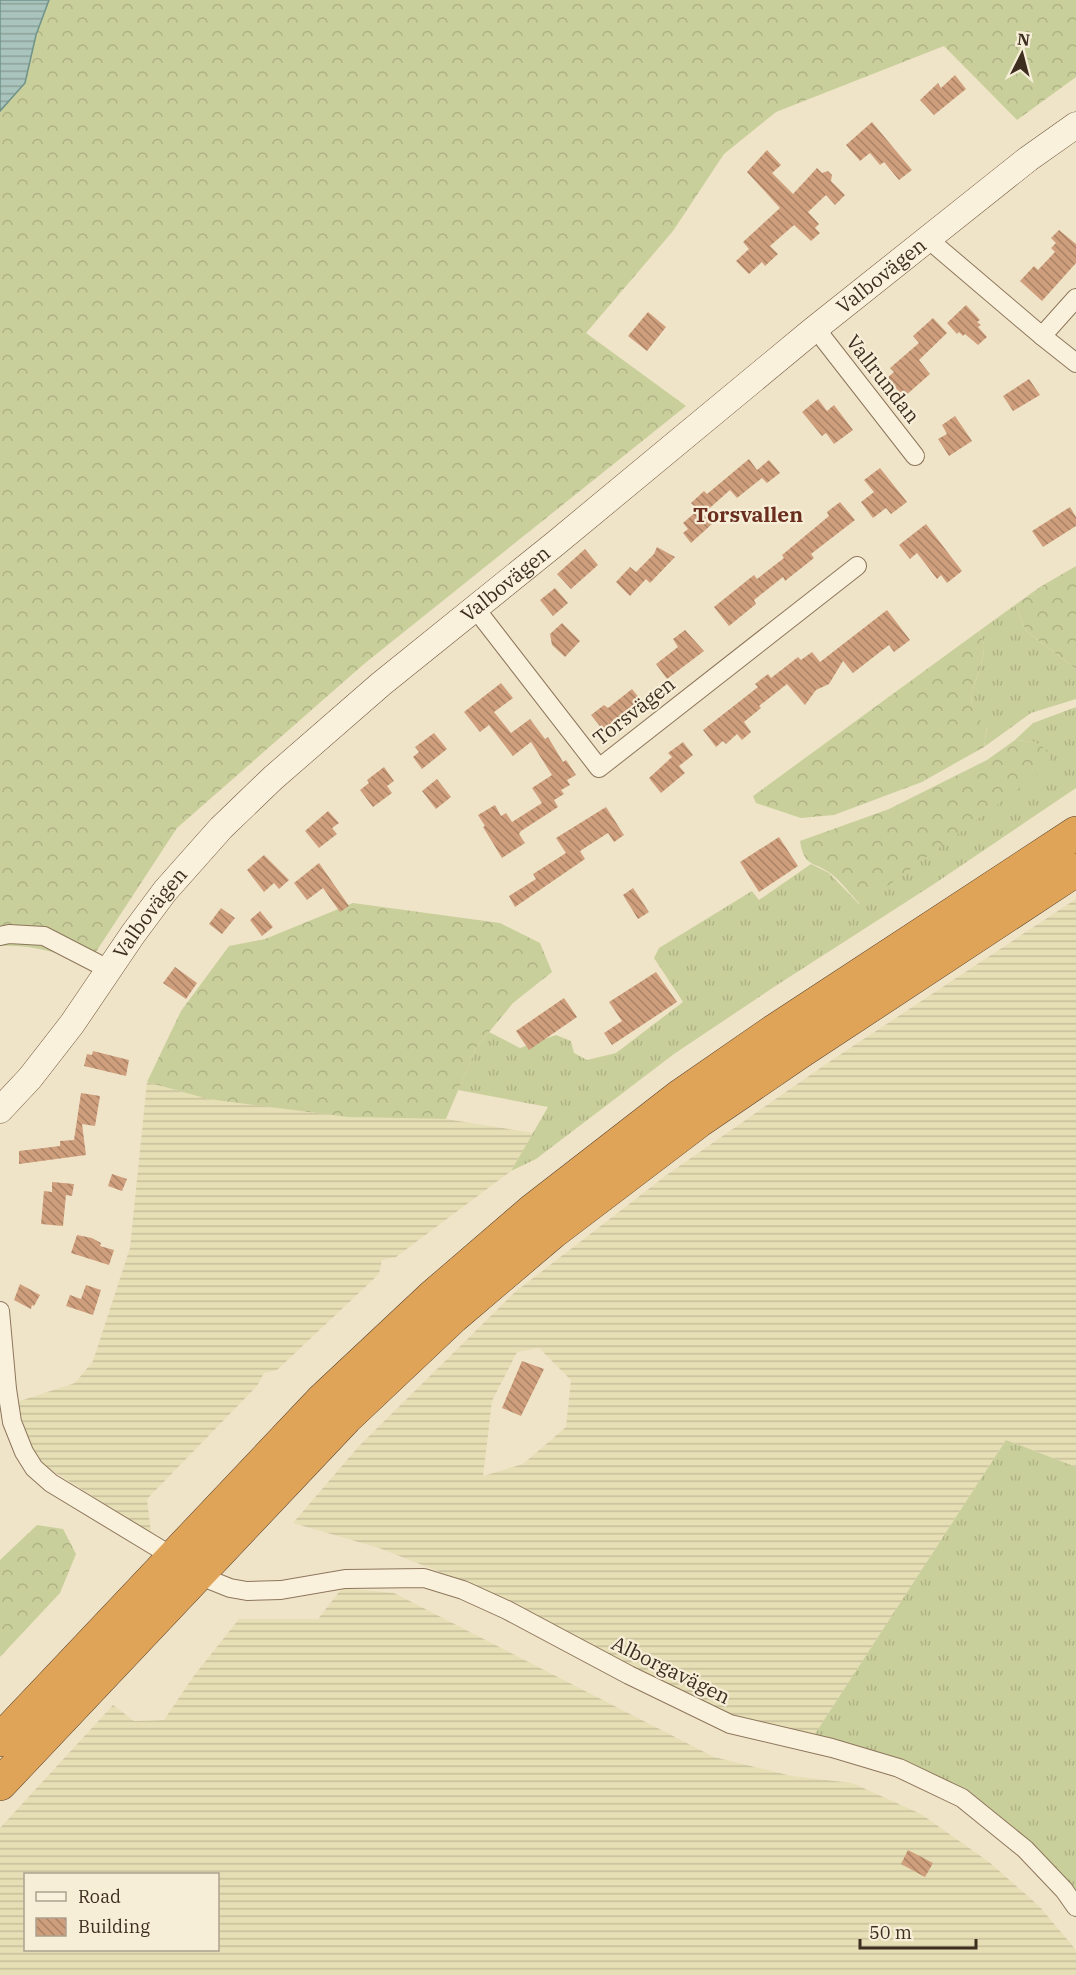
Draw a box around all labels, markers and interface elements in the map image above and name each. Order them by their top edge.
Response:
north arrow [992,24,1052,84]
text: N [1016,28,1031,50]
street label: Valbovägen [831,231,932,319]
street label: Vallrundan [840,329,927,429]
district label: Torsvallen [693,500,803,528]
street label: Valbovägen [455,539,556,628]
street label: Torsvägen [587,670,681,751]
street label: Valbovägen [106,861,193,964]
street label: Alborgavägen [607,1629,735,1710]
legend [24,1873,219,1951]
text: Road [78,1885,121,1908]
scale bar [860,1912,976,1950]
text: Building [78,1915,150,1938]
text: 50 m [869,1921,912,1944]

